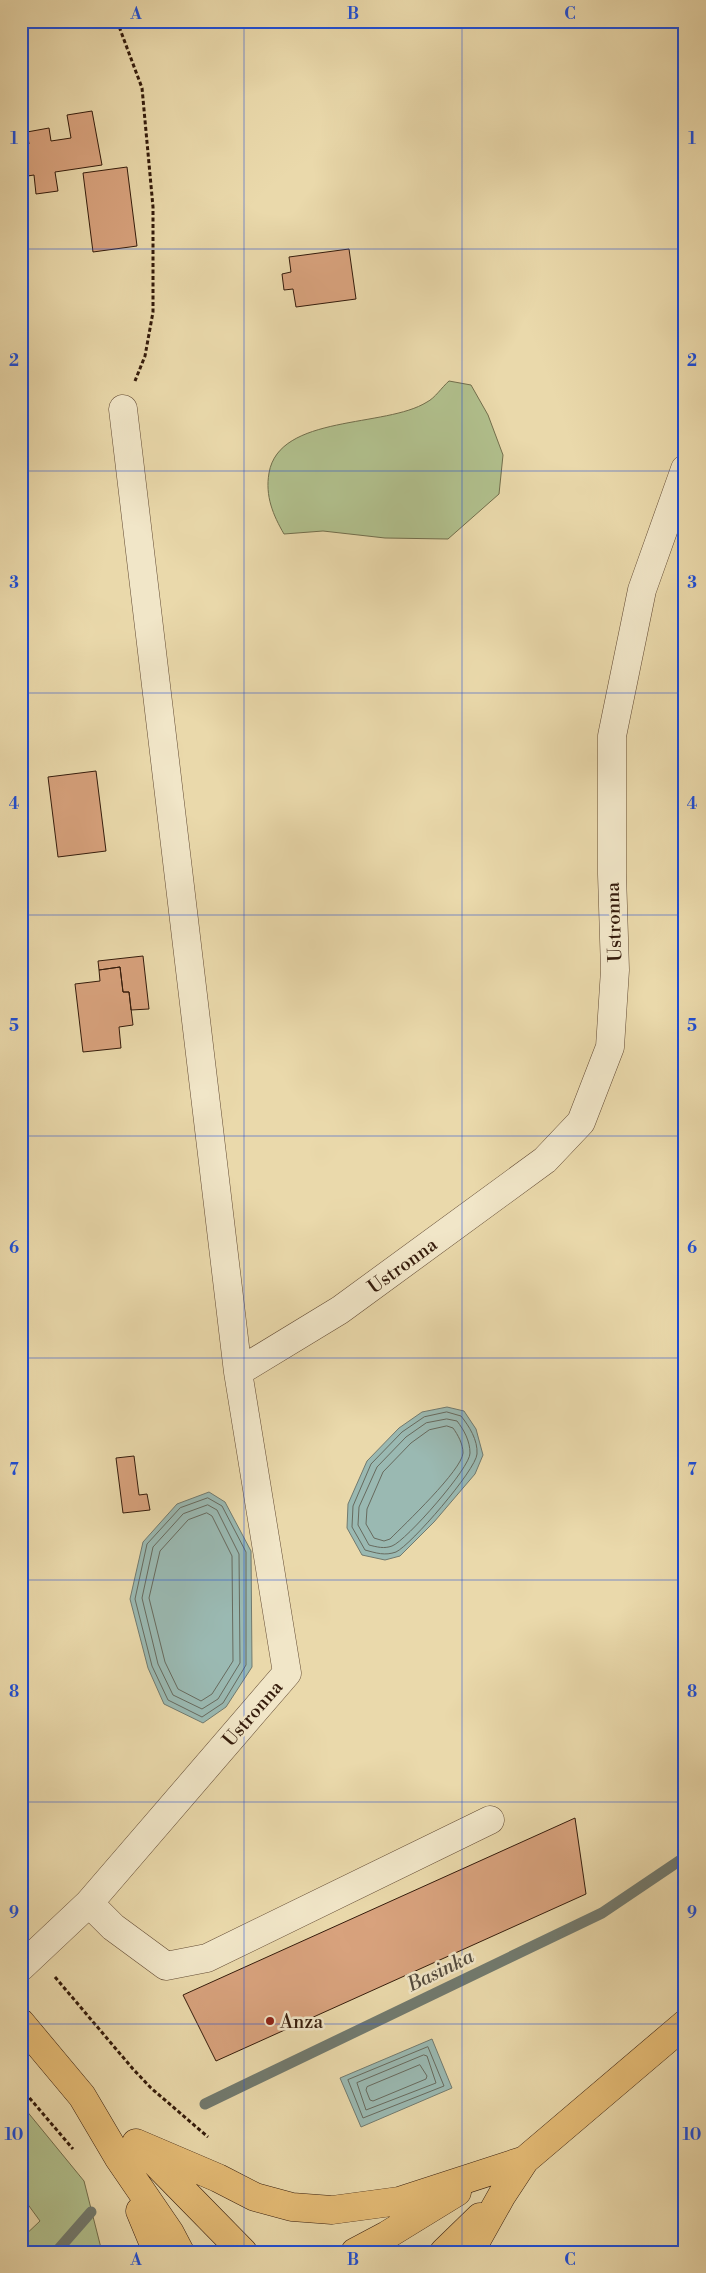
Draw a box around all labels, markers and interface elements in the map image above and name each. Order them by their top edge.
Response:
text: A [129,4,142,24]
text: B [347,4,359,24]
text: C [564,4,576,24]
text: 1 [10,129,18,149]
text: 1 [688,129,696,149]
text: 2 [9,351,19,371]
text: 2 [687,351,697,371]
text: 3 [9,573,19,593]
text: 3 [687,573,697,593]
text: 4 [9,794,20,814]
text: 4 [687,794,698,814]
street label: Ustronna [601,881,627,962]
text: 5 [9,1016,19,1036]
text: 5 [687,1016,697,1036]
street label: Ustronna [363,1232,442,1299]
text: 6 [9,1238,19,1258]
text: 6 [687,1238,697,1258]
text: 7 [9,1460,19,1480]
text: 7 [687,1460,697,1480]
street label: Ustronna [217,1675,288,1752]
text: 8 [9,1682,19,1702]
text: 8 [687,1682,697,1702]
text: 9 [9,1903,19,1923]
text: 9 [687,1903,697,1923]
water label: Basinka [402,1944,479,1999]
place label: Anza [279,2010,323,2034]
marker: Anza [264,2015,276,2027]
text: 10 [5,2125,23,2145]
text: 10 [683,2125,701,2145]
text: A [129,2250,142,2270]
text: B [347,2250,359,2270]
text: C [564,2250,576,2270]

